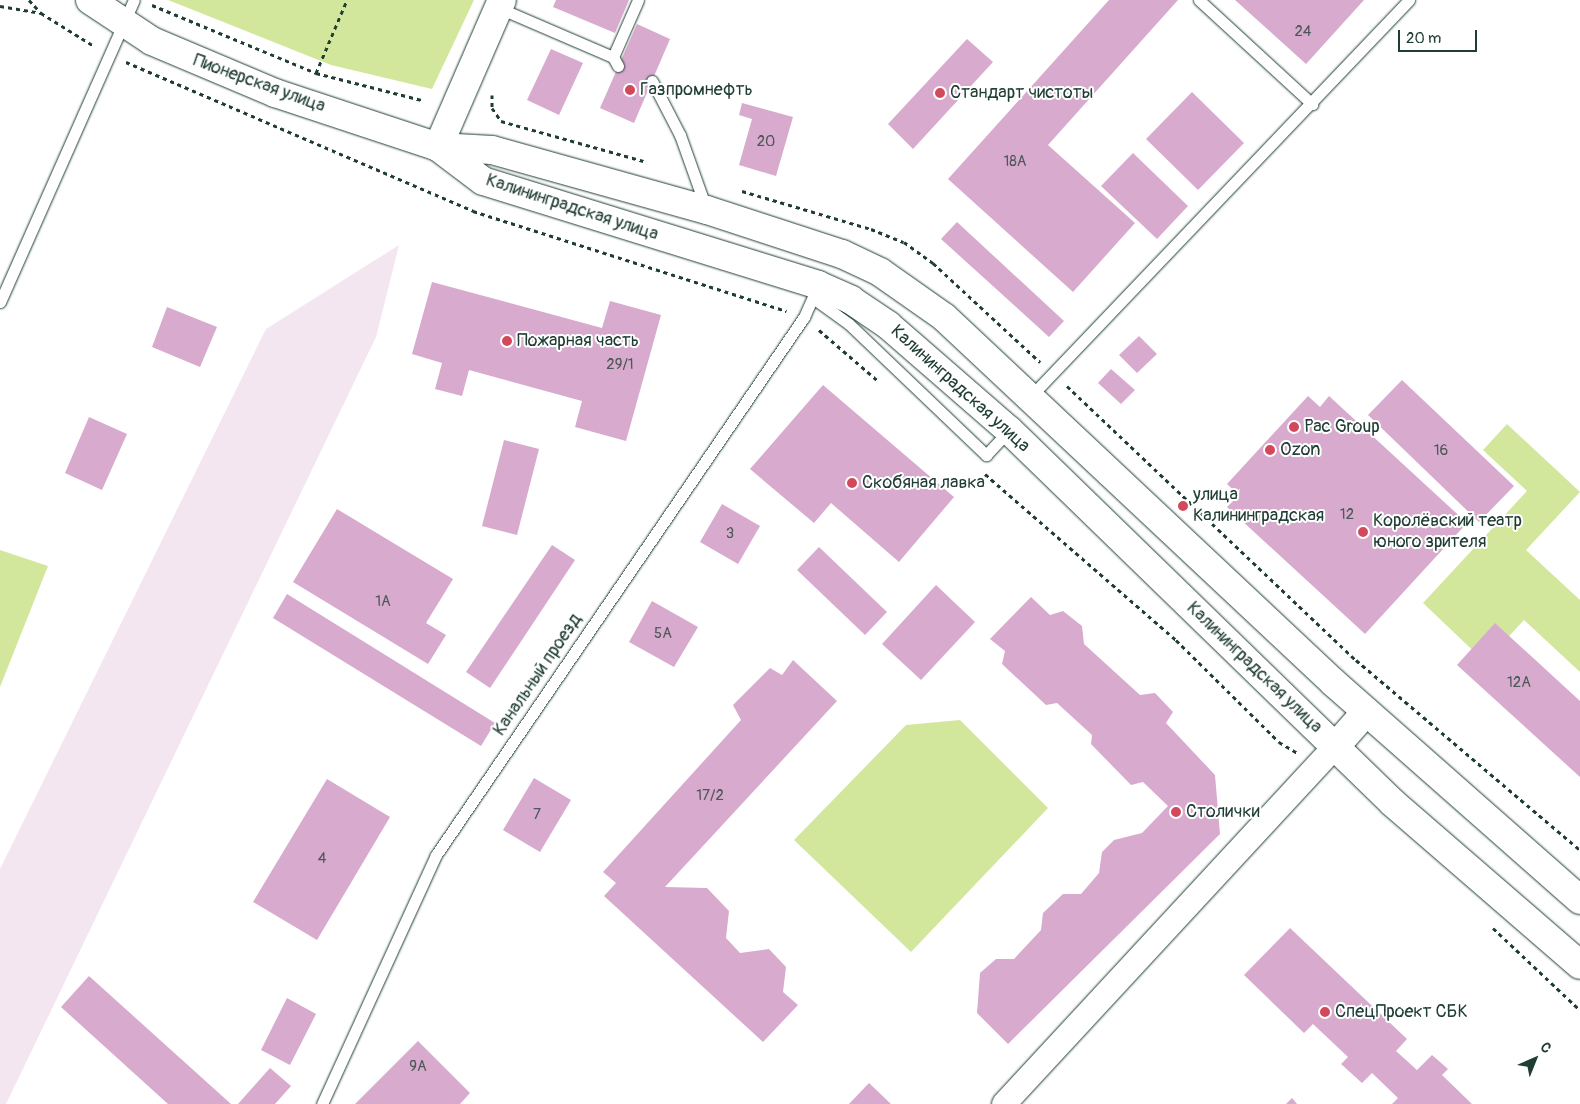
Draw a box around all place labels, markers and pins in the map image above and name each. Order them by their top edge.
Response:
place label: Газпромнефть [640,79,753,101]
place label: Стандарт чистоты [950,82,1093,104]
marker: Газпромнефть [624,84,636,96]
marker: Стандарт чистоты [934,87,946,99]
place label: Пожарная часть [517,330,639,352]
marker: Пожарная часть [501,335,513,347]
place label: Pac Group [1304,416,1380,438]
marker: Pac Group [1288,421,1300,433]
place label: Ozon [1280,439,1320,461]
marker: Ozon [1264,444,1276,456]
place label: Скобяная лавка [862,472,985,494]
marker: Скобяная лавка [846,477,858,489]
place label: улица Калининградская [1193,485,1324,528]
marker: улица Калининградская [1177,500,1189,512]
place label: Королёвский театр юного зрителя [1373,511,1522,554]
marker: Королёвский театр юного зрителя [1357,526,1369,538]
place label: Столички [1186,801,1260,823]
marker: Столички [1170,806,1182,818]
place label: СпецПроект СБК [1335,1001,1468,1023]
marker: СпецПроект СБК [1319,1006,1331,1018]

